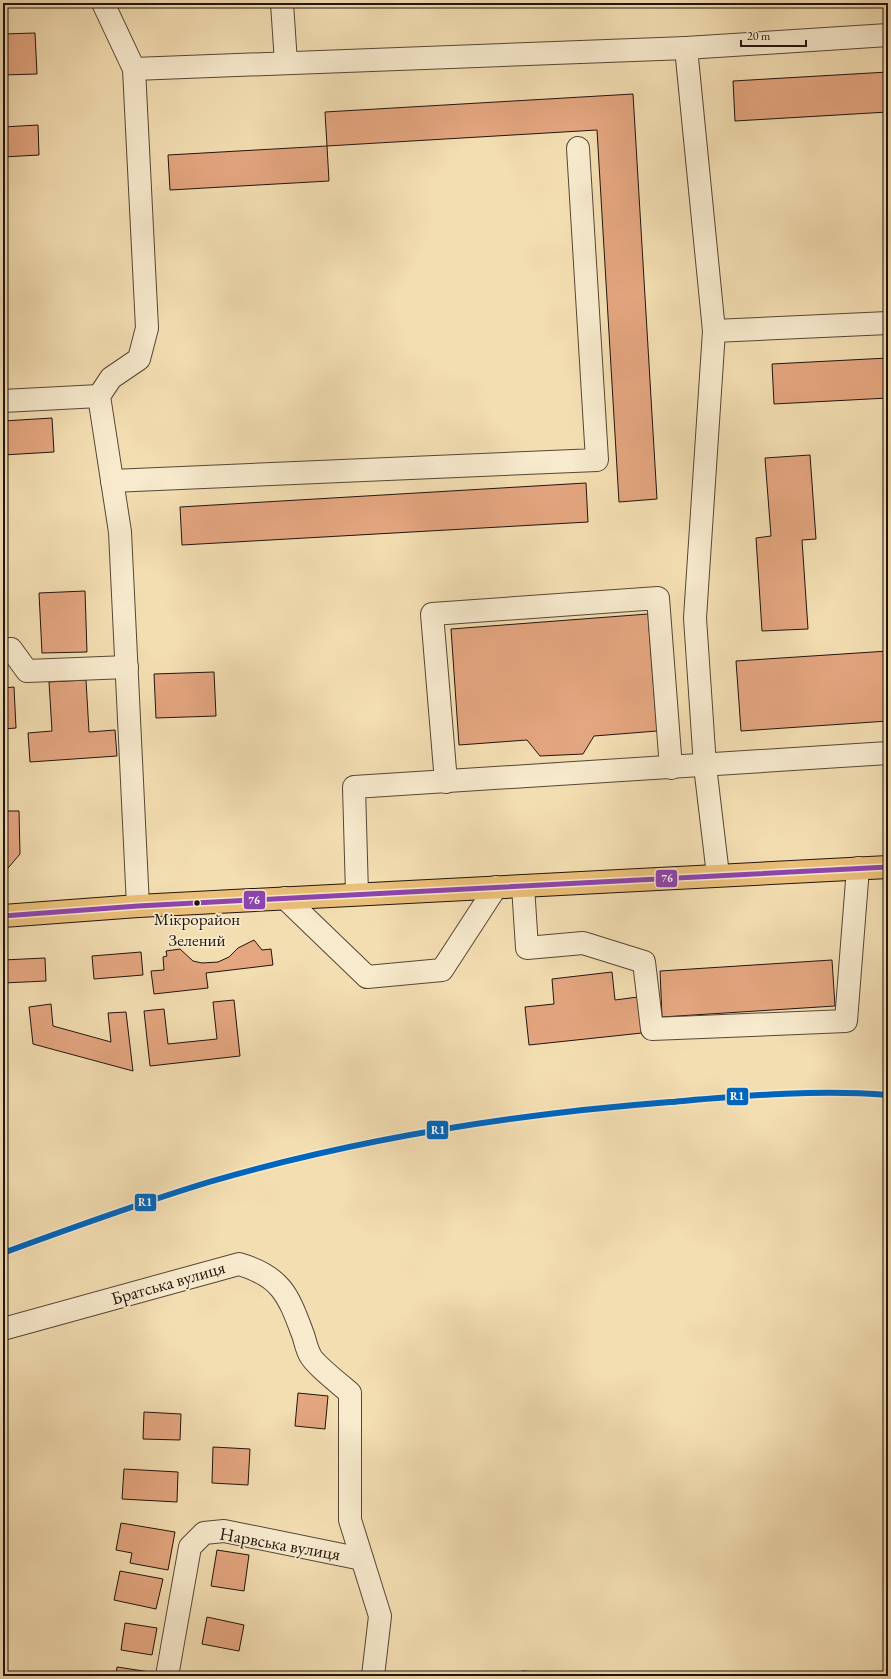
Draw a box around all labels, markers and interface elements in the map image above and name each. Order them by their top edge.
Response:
scale bar [741,22,806,48]
text: 20 m [747,28,771,44]
line badge: 76 [655,869,678,888]
text: 76 [661,871,673,885]
line badge: 76 [243,890,266,910]
text: 76 [248,893,260,907]
marker: Мікрорайон Зелений [192,898,202,908]
place label: Мікрорайон Зелений [154,908,240,951]
line badge: R1 [726,1087,749,1106]
text: R1 [730,1089,744,1103]
line badge: R1 [426,1120,449,1140]
text: R1 [431,1123,445,1137]
line badge: R1 [134,1193,157,1212]
text: R1 [138,1195,152,1209]
street label: Братська вулиця [108,1255,228,1310]
street label: Нарвська вулиця [218,1522,342,1565]

